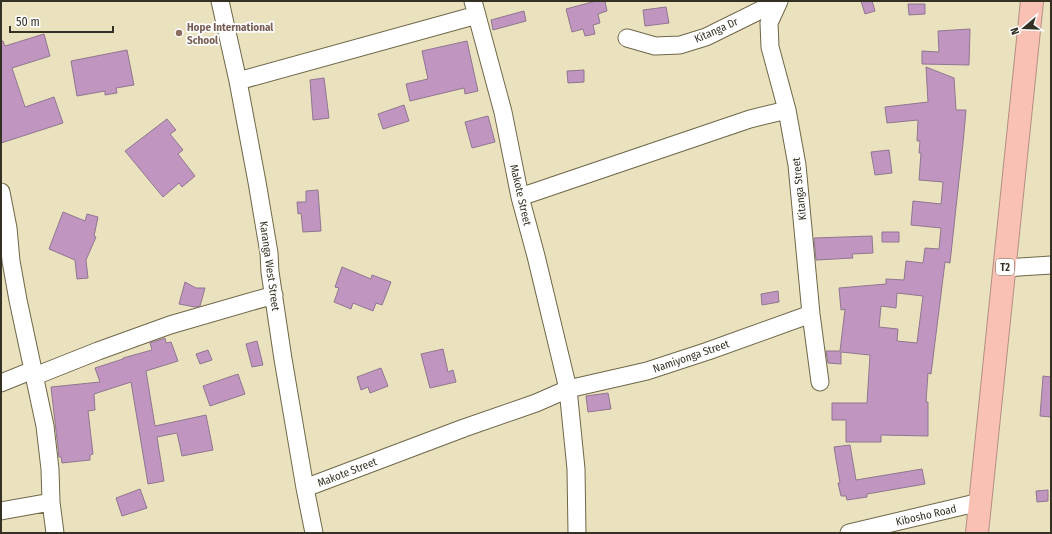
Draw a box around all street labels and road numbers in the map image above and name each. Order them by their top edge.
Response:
street label: Kitanga Dr [692,15,740,46]
street label: Kitanga Street [790,156,809,221]
street label: Makote Street [507,163,534,227]
street label: Karanga West Street [257,220,282,312]
road number: T2 [996,259,1014,275]
street label: Namiyonga Street [651,337,731,376]
street label: Makote Street [316,455,379,490]
street label: Kibosho Road [894,502,958,529]

